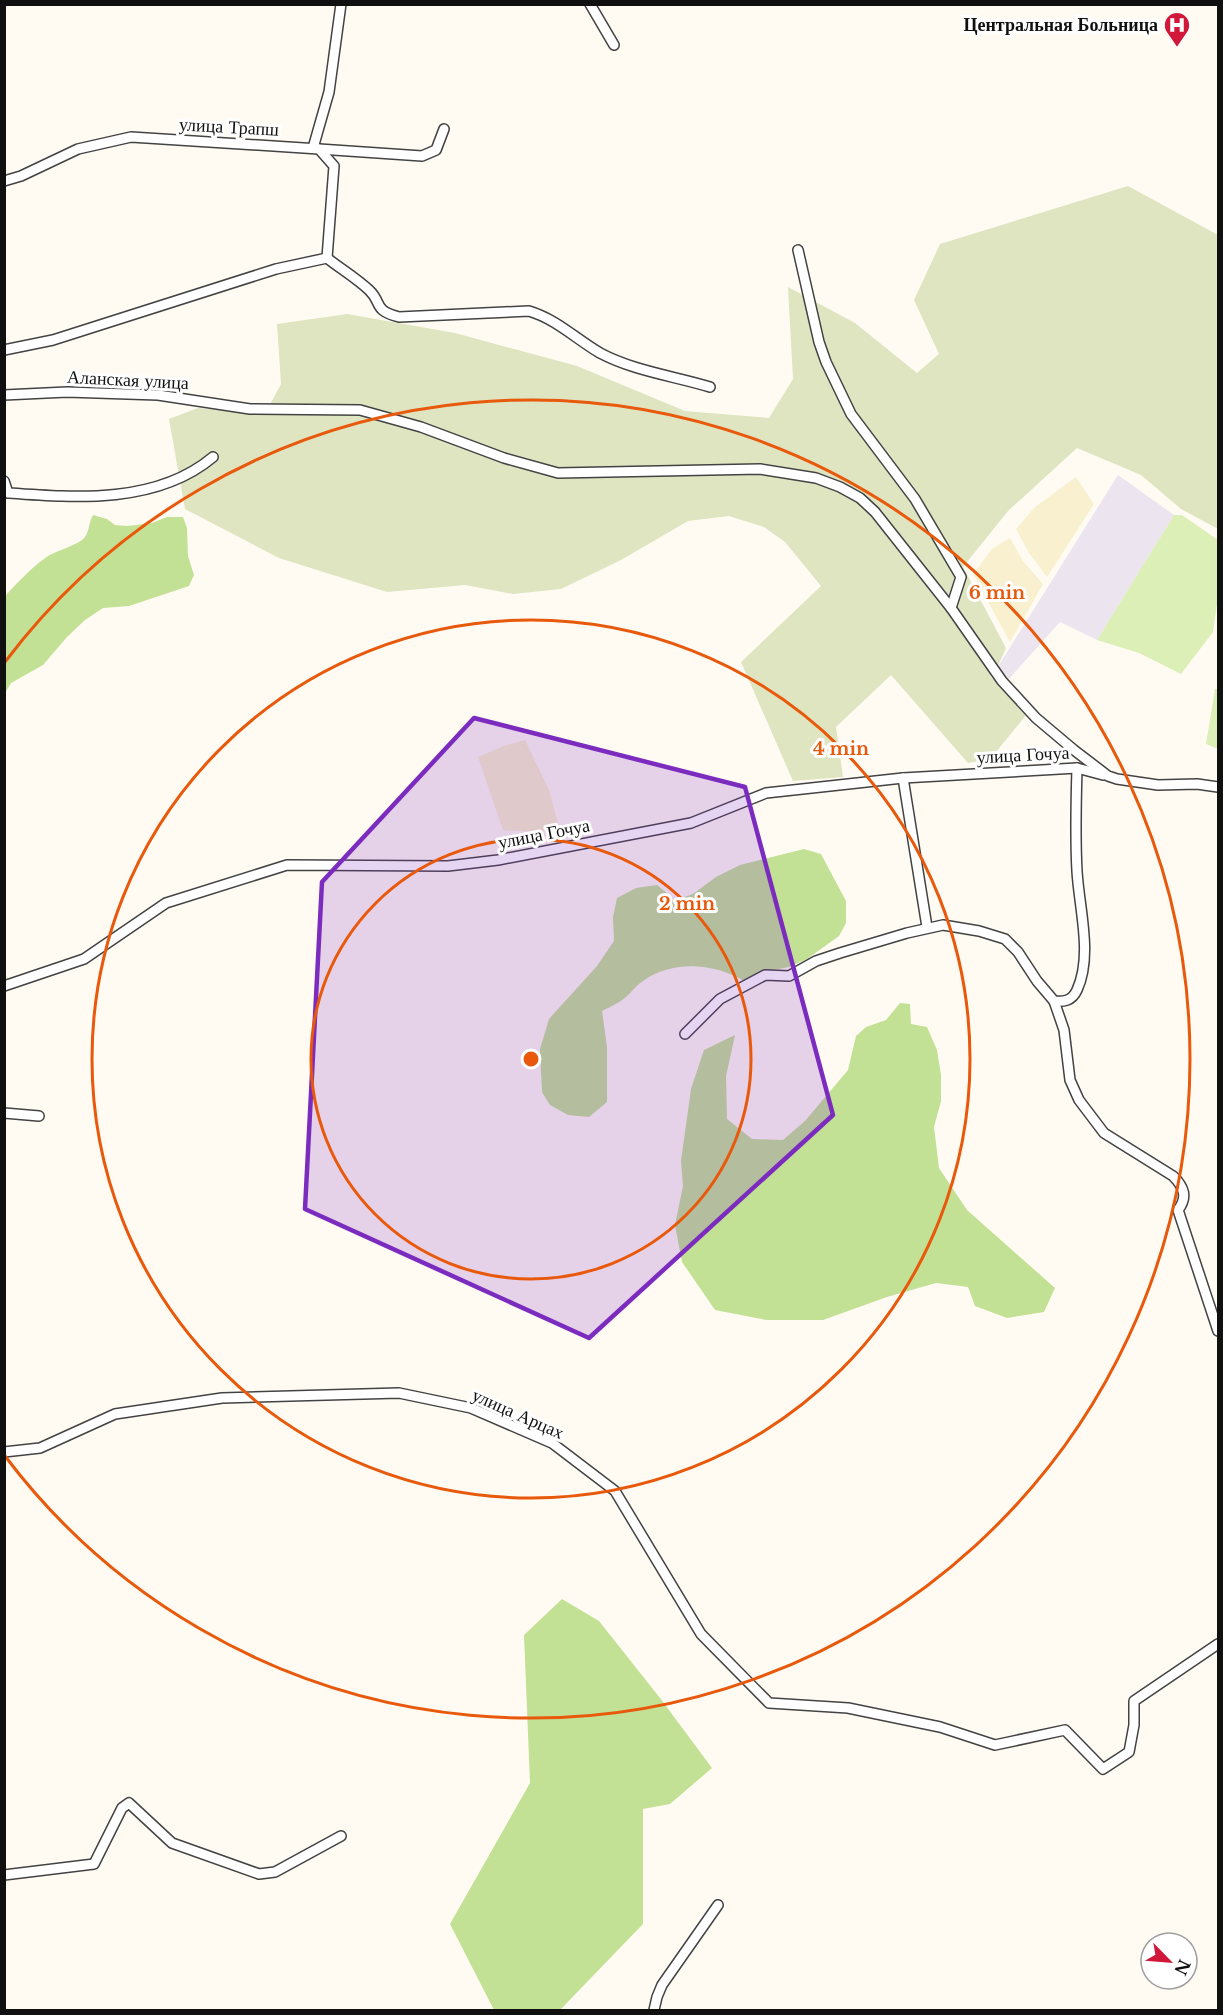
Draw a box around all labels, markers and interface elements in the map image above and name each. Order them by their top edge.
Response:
hospital icon: Центральная Больница [1162,10,1192,48]
place label: Центральная Больница [964,14,1158,36]
street label: улица Трапш [178,113,280,141]
street label: Аланская улица [67,366,189,394]
text: 6 min [969,582,1025,604]
text: 4 min [813,738,869,760]
street label: улица Гочуа [976,742,1070,768]
street label: улица Гочуа [496,814,592,854]
text: 2 min [659,893,715,915]
centre of rings [521,1049,541,1069]
street label: улица Арцах [469,1384,567,1444]
north arrow [1139,1931,1199,1991]
text: N [1170,1956,1195,1978]

